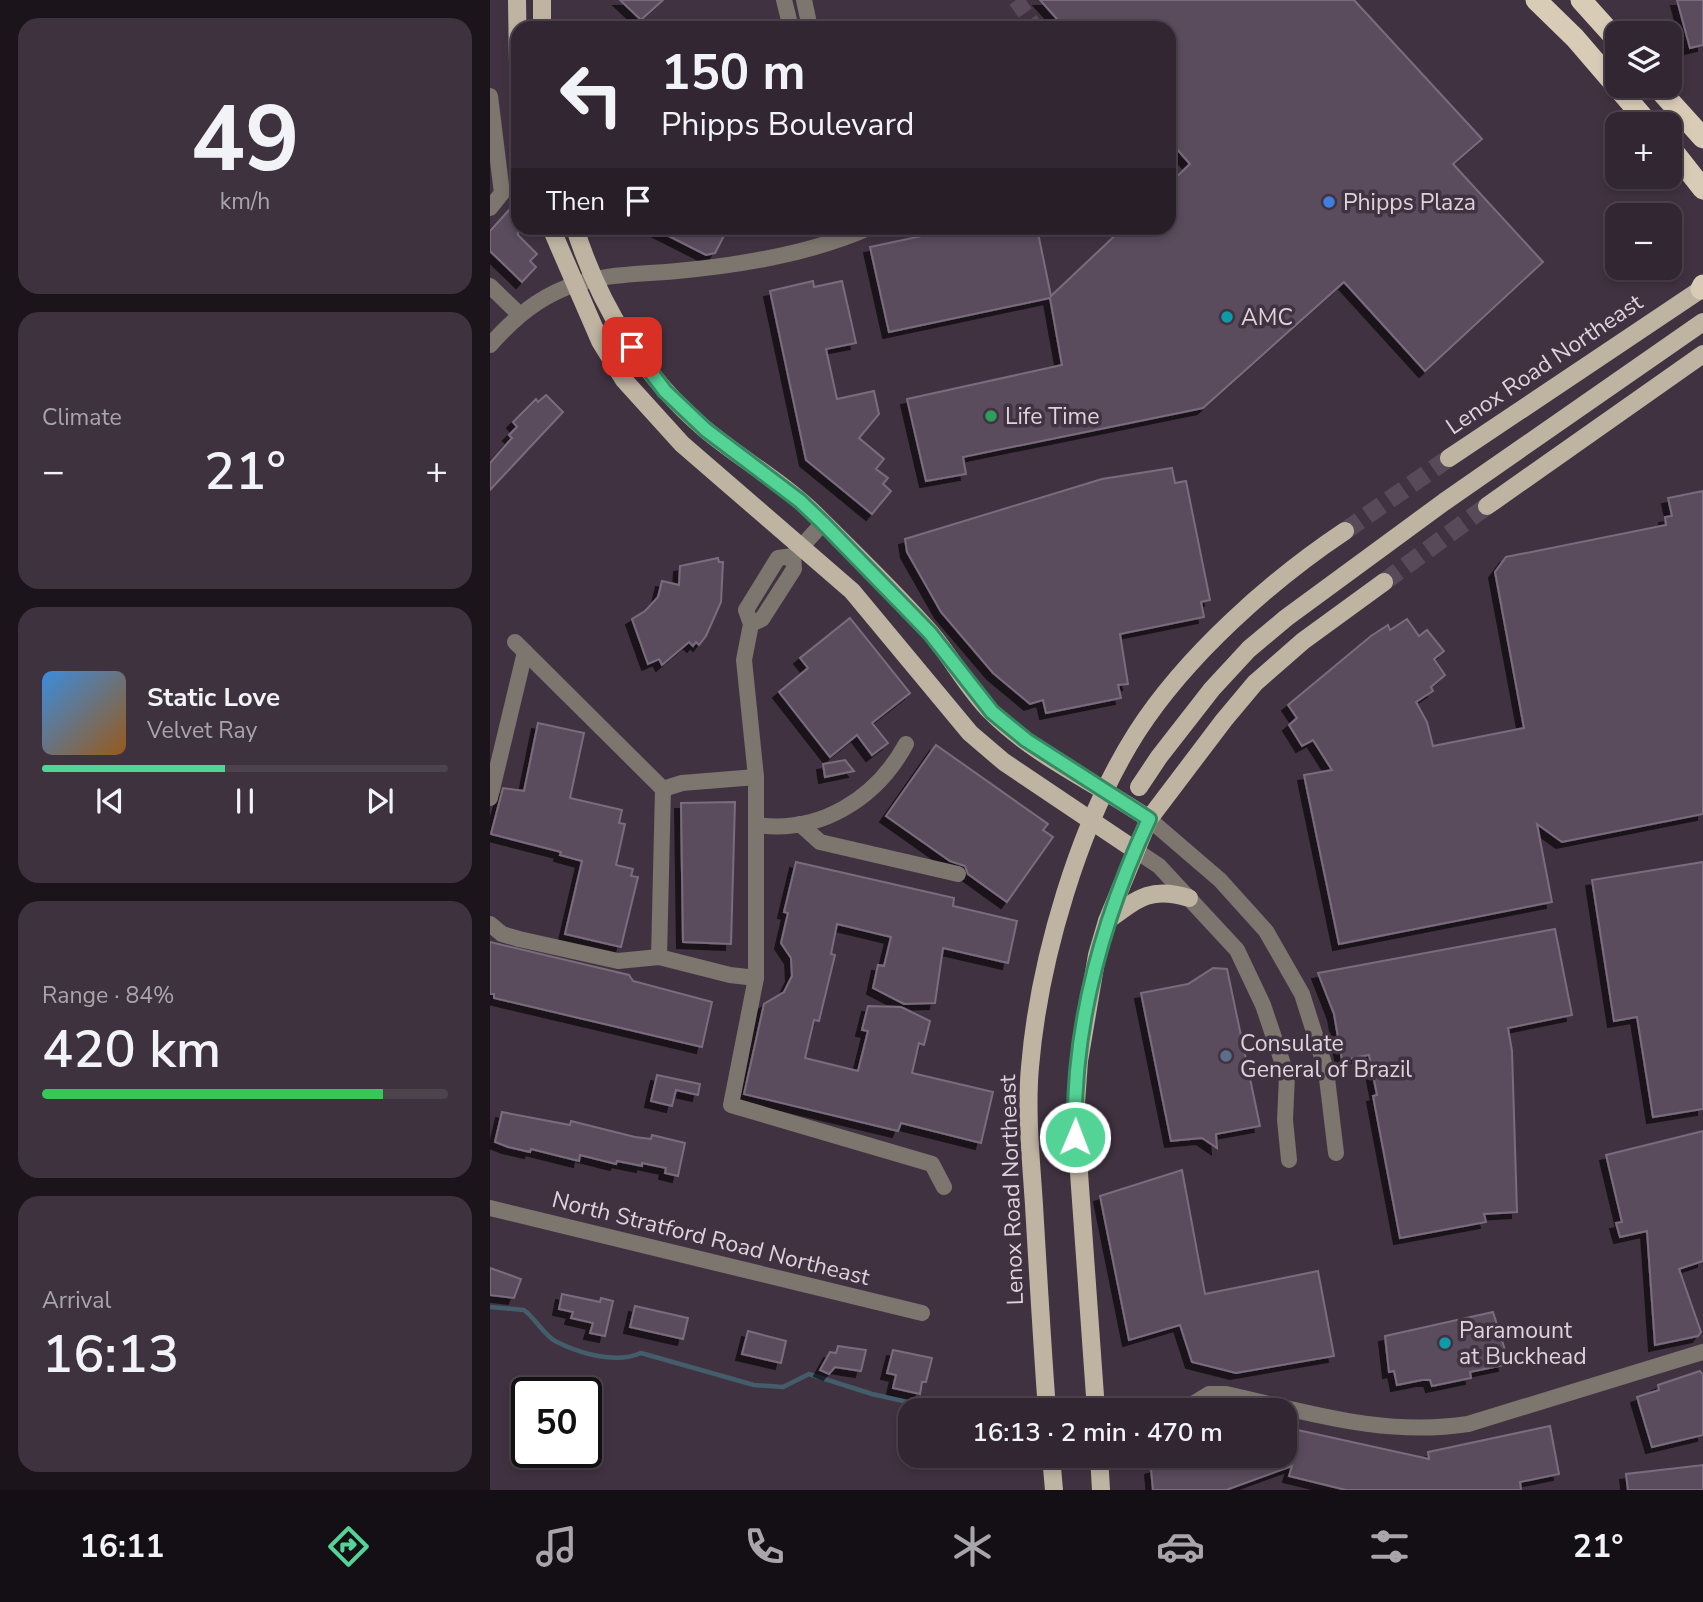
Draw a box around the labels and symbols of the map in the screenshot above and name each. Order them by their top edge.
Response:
place label: Phipps Plaza [1343,187,1476,218]
marker: Phipps Plaza [1321,194,1337,210]
street label: Lenox Road Northeast [1440,287,1649,442]
place label: AMC [1241,302,1293,333]
marker: AMC [1219,309,1235,325]
pin [602,317,662,377]
place label: Life Time [1005,401,1099,432]
marker: Life Time [983,408,999,424]
place label: Consulate General of Brazil [1240,1028,1412,1085]
marker: Consulate General of Brazil [1218,1048,1234,1064]
street label: Lenox Road Northeast [992,1073,1031,1306]
position arrow [1038,1100,1112,1174]
street label: North Stratford Road Northeast [549,1184,874,1293]
place label: Paramount at Buckhead [1459,1315,1587,1372]
marker: Paramount at Buckhead [1437,1335,1453,1351]
speed limit sign: 50 [511,1377,602,1468]

